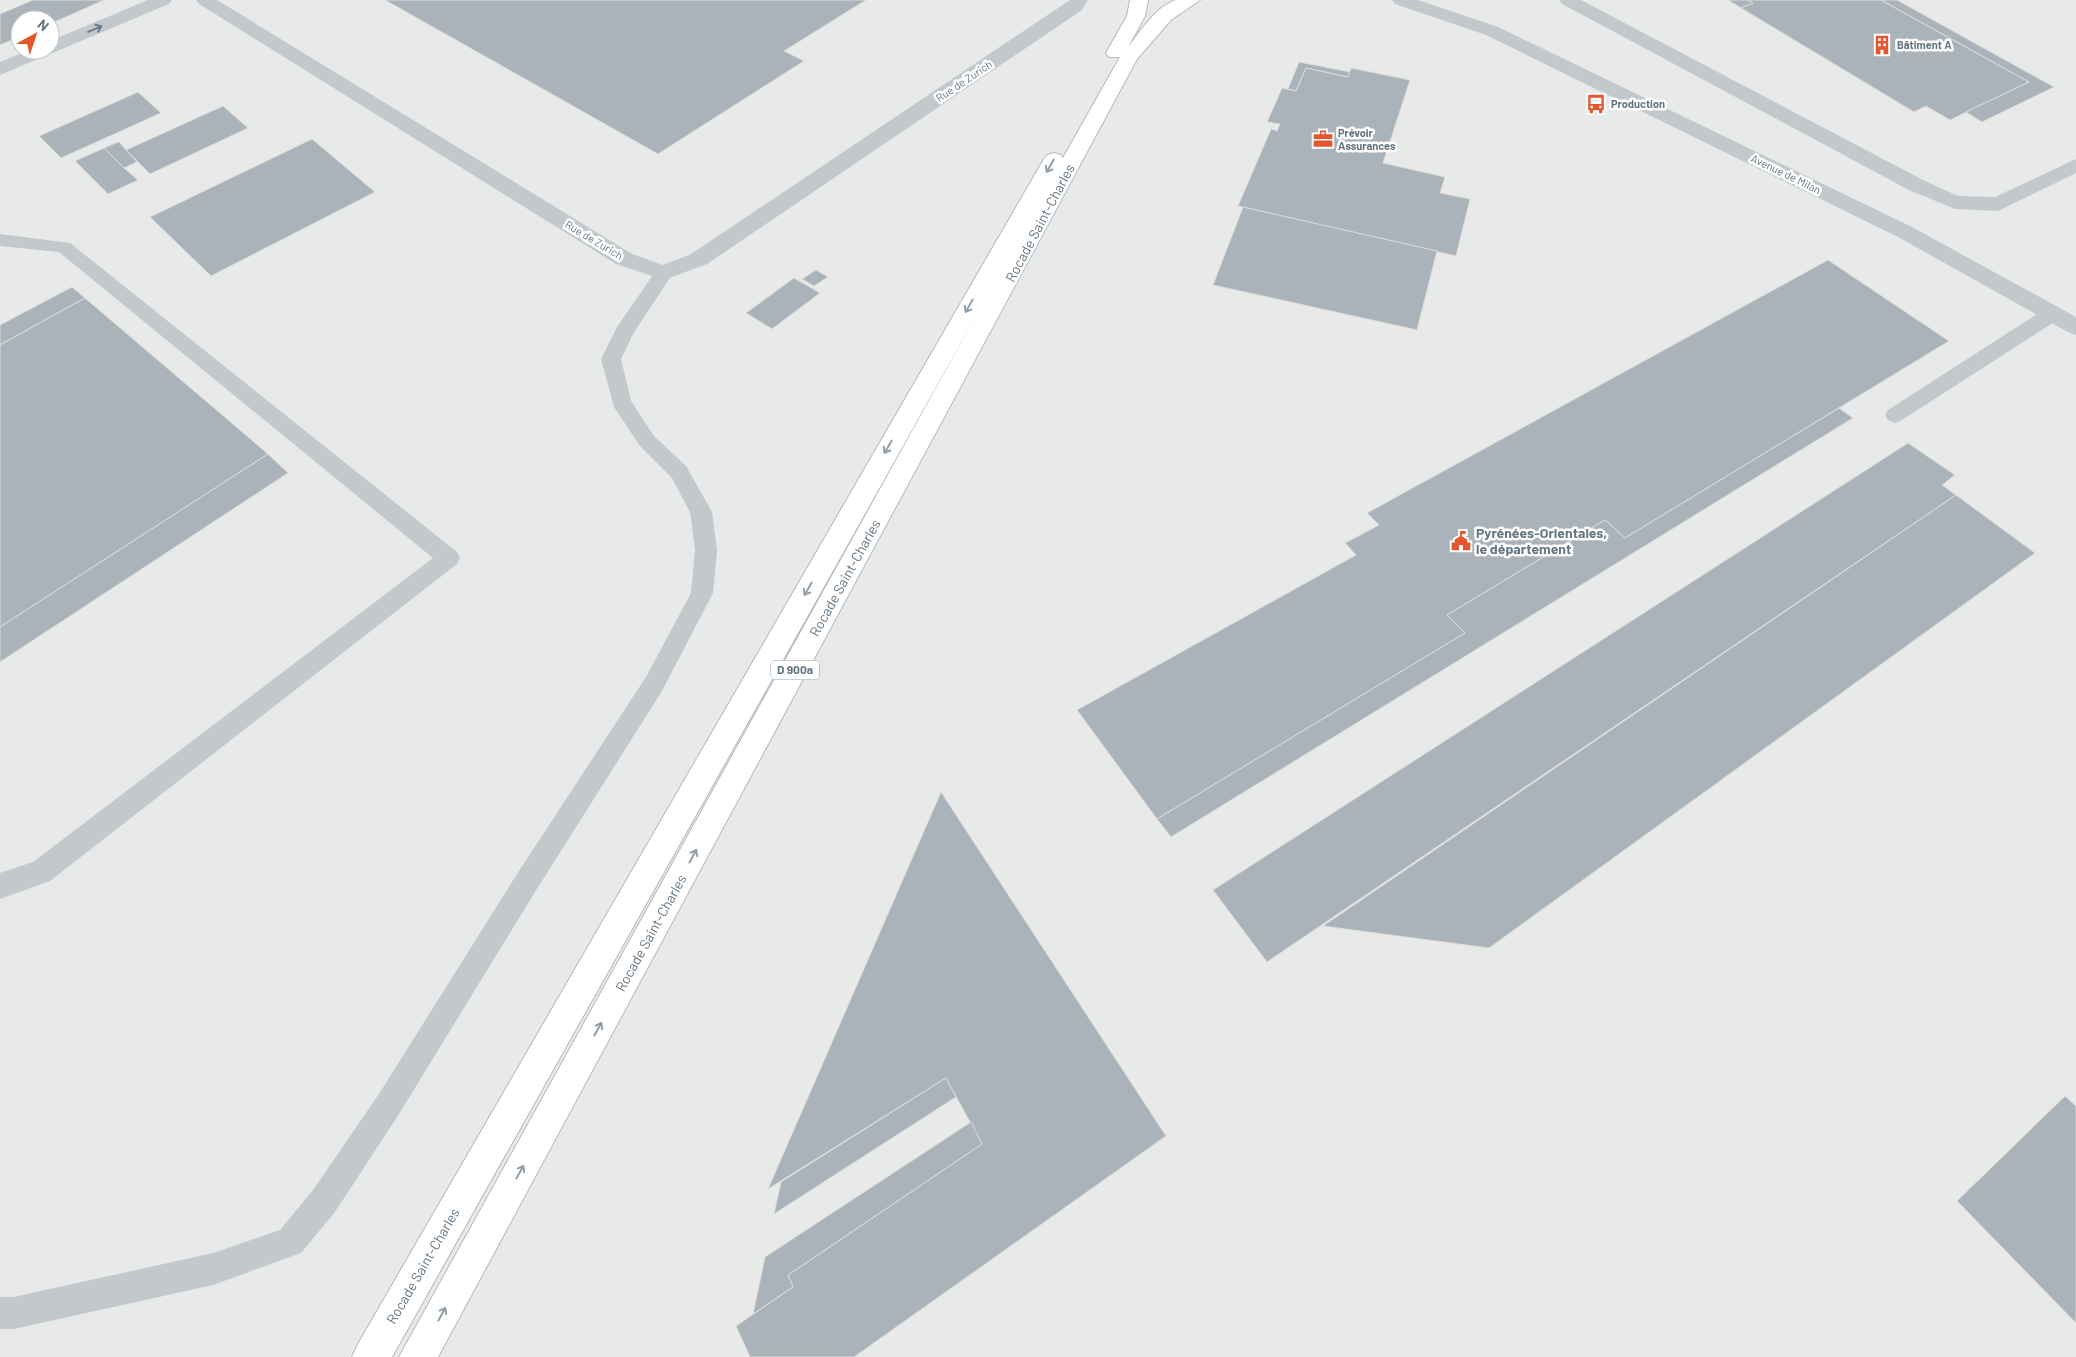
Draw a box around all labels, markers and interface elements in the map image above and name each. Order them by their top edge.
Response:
north arrow [10,10,60,60]
text: N [35,15,53,34]
one-way arrow [87,23,102,33]
building icon: Bâtiment A [1871,34,1893,56]
place label: Bâtiment A [1897,38,1952,51]
street label: Rue de Zurich [933,57,994,104]
bus stop icon: Production [1585,93,1607,115]
place label: Production [1611,97,1665,110]
place label: Prévoir Assurances [1338,126,1396,152]
office icon: Prévoir Assurances [1312,128,1334,150]
street label: Avenue de Milan [1749,151,1823,196]
one-way arrow [1045,158,1055,173]
street label: Rocade Saint-Charles [1001,161,1078,285]
street label: Rue de Zurich [563,217,626,262]
one-way arrow [963,299,973,313]
one-way arrow [883,440,893,455]
street label: Rocade Saint-Charles [805,516,884,639]
place label: Pyrénées-Orientales, le département [1476,524,1607,557]
public building icon: Pyrénées-Orientales, le département [1450,530,1472,552]
one-way arrow [802,581,812,595]
road number: D 900a [771,660,819,680]
one-way arrow [688,849,698,864]
street label: Rocade Saint-Charles [611,871,690,994]
one-way arrow [593,1022,603,1037]
one-way arrow [516,1165,525,1180]
street label: Rocade Saint-Charles [382,1205,463,1327]
one-way arrow [437,1308,447,1322]

